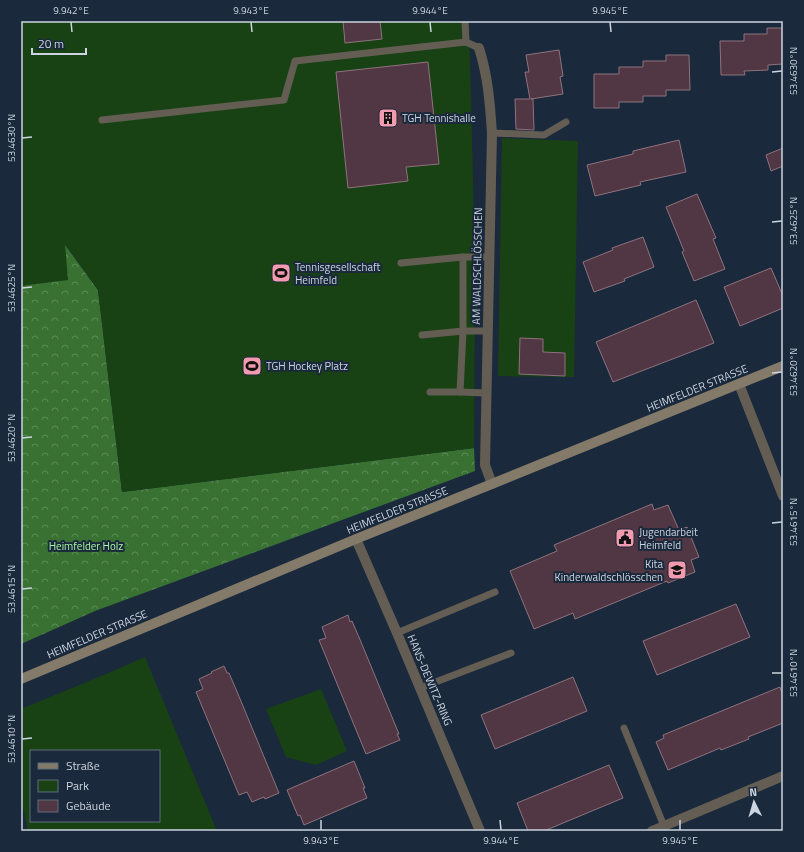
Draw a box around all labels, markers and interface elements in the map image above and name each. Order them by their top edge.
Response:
text: 9.942°E [53,3,89,18]
text: 9.943°E [233,3,269,18]
text: 9.944°E [412,3,448,18]
text: 9.945°E [592,3,628,18]
scale bar [32,30,86,56]
text: 20 m [38,34,64,53]
text: 53.4630°N [786,47,801,95]
building icon: TGH Tennishalle [377,107,399,129]
place label: TGH Tennishalle [402,110,476,126]
text: 53.4630°N [4,114,19,162]
text: 53.4625°N [786,197,801,245]
street label: AM WALDSCHLÖSSCHEN [468,207,486,325]
place label: Tennisgesellschaft Heimfeld [295,259,381,288]
sports icon: Tennisgesellschaft Heimfeld [270,262,292,284]
text: 53.4625°N [4,264,19,312]
text: 53.4620°N [786,348,801,396]
sports icon: TGH Hockey Platz [241,355,263,377]
place label: TGH Hockey Platz [266,358,348,374]
street label: HEIMFELDER STRASSE [644,360,750,416]
text: 53.4620°N [4,414,19,462]
street label: HEIMFELDER STRASSE [344,482,450,538]
text: 53.4615°N [786,498,801,546]
place label: Jugendarbeit Heimfeld [639,524,698,553]
public building icon: Jugendarbeit Heimfeld [614,527,636,549]
park label: Heimfelder Holz [49,538,123,554]
place label: Kita Kinderwaldschlösschen [554,556,663,585]
school or university icon: Kita Kinderwaldschlösschen [666,559,688,581]
text: 53.4615°N [4,565,19,613]
street label: HEIMFELDER STRASSE [44,606,150,662]
street label: HANS-DEWITZ-RING [404,632,457,728]
text: 53.4610°N [786,649,801,697]
text: 53.4610°N [4,715,19,763]
legend [30,750,160,822]
text: Straße [66,756,100,775]
text: Park [66,776,89,795]
north arrow [734,782,774,822]
text: N [749,784,758,800]
text: Gebäude [66,796,111,815]
text: 9.943°E [303,833,339,848]
text: 9.944°E [483,833,519,848]
text: 9.945°E [662,833,698,848]

